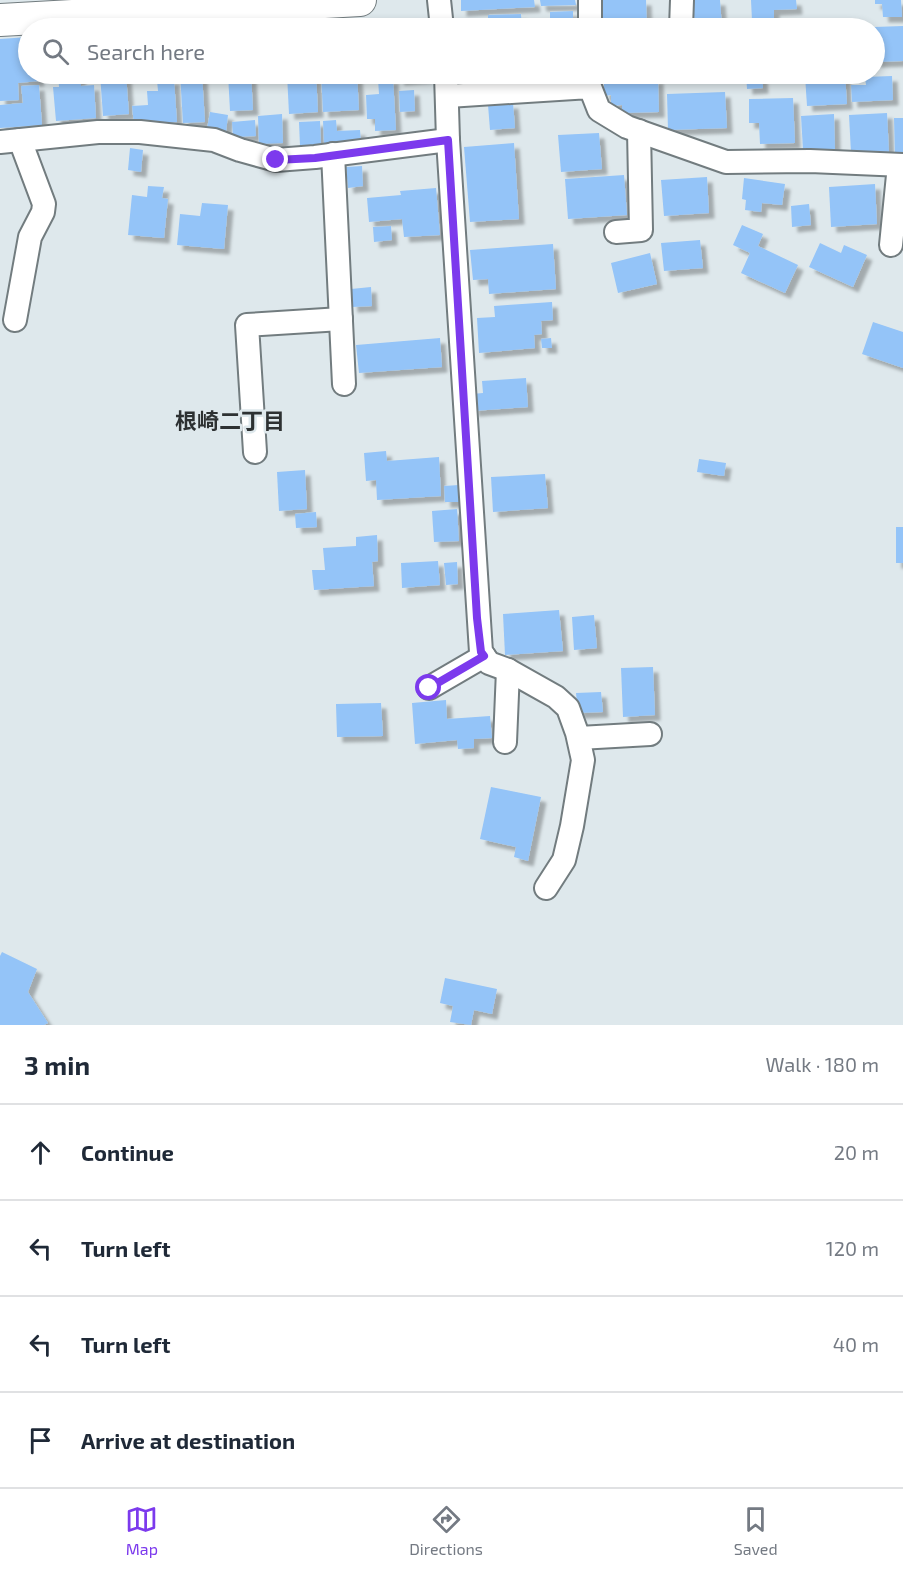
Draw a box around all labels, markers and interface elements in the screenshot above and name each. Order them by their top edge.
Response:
search box [18,18,885,84]
icon: search [39,35,72,68]
text: Search here [87,38,205,64]
route end [262,146,288,172]
district label: 根崎二丁目 [175,407,285,433]
route start [415,674,441,700]
text: 3 min [24,1049,90,1080]
text: Walk · 180 m [766,1052,879,1076]
icon: ahead [24,1136,57,1169]
text: Continue [81,1139,174,1165]
text: 20 m [834,1140,879,1164]
icon: left [24,1232,57,1265]
text: Turn left [81,1235,170,1261]
text: 120 m [826,1236,879,1260]
icon: left [24,1328,57,1361]
text: Turn left [81,1331,170,1357]
text: 40 m [833,1332,879,1356]
icon: arrive [24,1424,57,1457]
text: Arrive at destination [81,1427,295,1453]
tab: Map [125,1503,158,1558]
tab: Directions [409,1503,483,1558]
tab: Saved [734,1503,778,1558]

